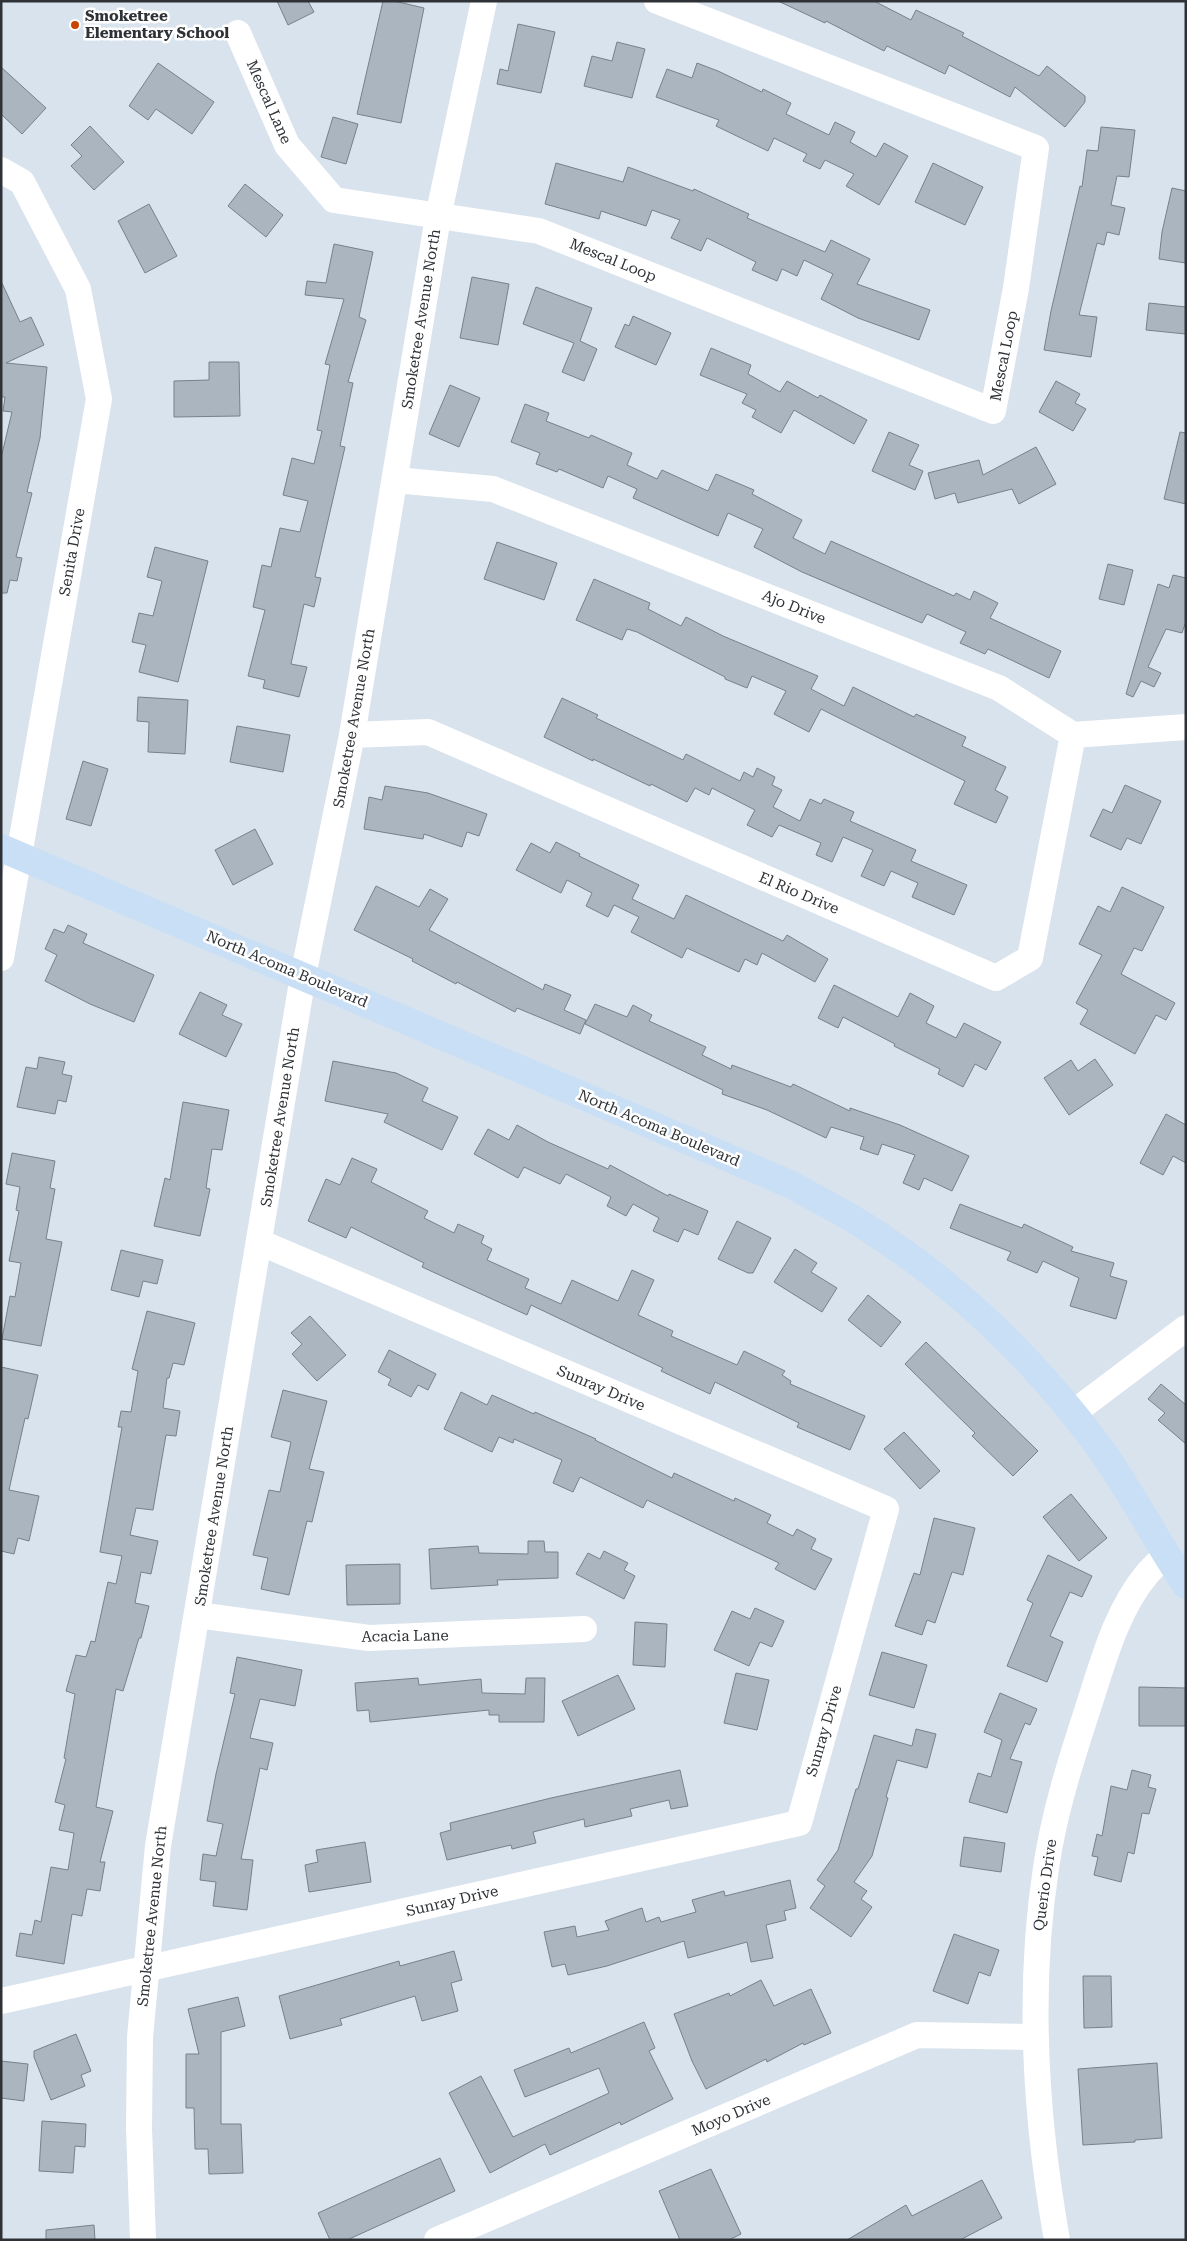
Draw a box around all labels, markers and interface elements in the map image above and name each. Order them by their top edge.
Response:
place label: Smoketree Elementary School [85,7,229,42]
marker: Smoketree Elementary School [69,19,81,31]
street label: Mescal Lane [243,57,295,147]
street label: Smoketree Avenue North [398,228,444,410]
street label: Mescal Loop [567,234,659,286]
street label: Mescal Loop [986,309,1022,403]
street label: Senita Drive [55,507,89,597]
street label: Ajo Drive [760,586,828,628]
street label: Smoketree Avenue North [329,627,379,809]
street label: El Rio Drive [756,868,842,918]
street label: North Acoma Boulevard [204,927,371,1011]
street label: Smoketree Avenue North [257,1026,303,1208]
street label: North Acoma Boulevard [576,1086,743,1170]
street label: Sunray Drive [554,1361,648,1415]
street label: Smoketree Avenue North [191,1425,237,1607]
street label: Acacia Lane [361,1626,449,1646]
street label: Sunray Drive [802,1683,846,1779]
street label: Smoketree Avenue North [134,1824,170,2007]
street label: Querio Drive [1030,1838,1060,1932]
street label: Sunray Drive [404,1882,500,1920]
street label: Moyo Drive [689,2090,773,2140]

